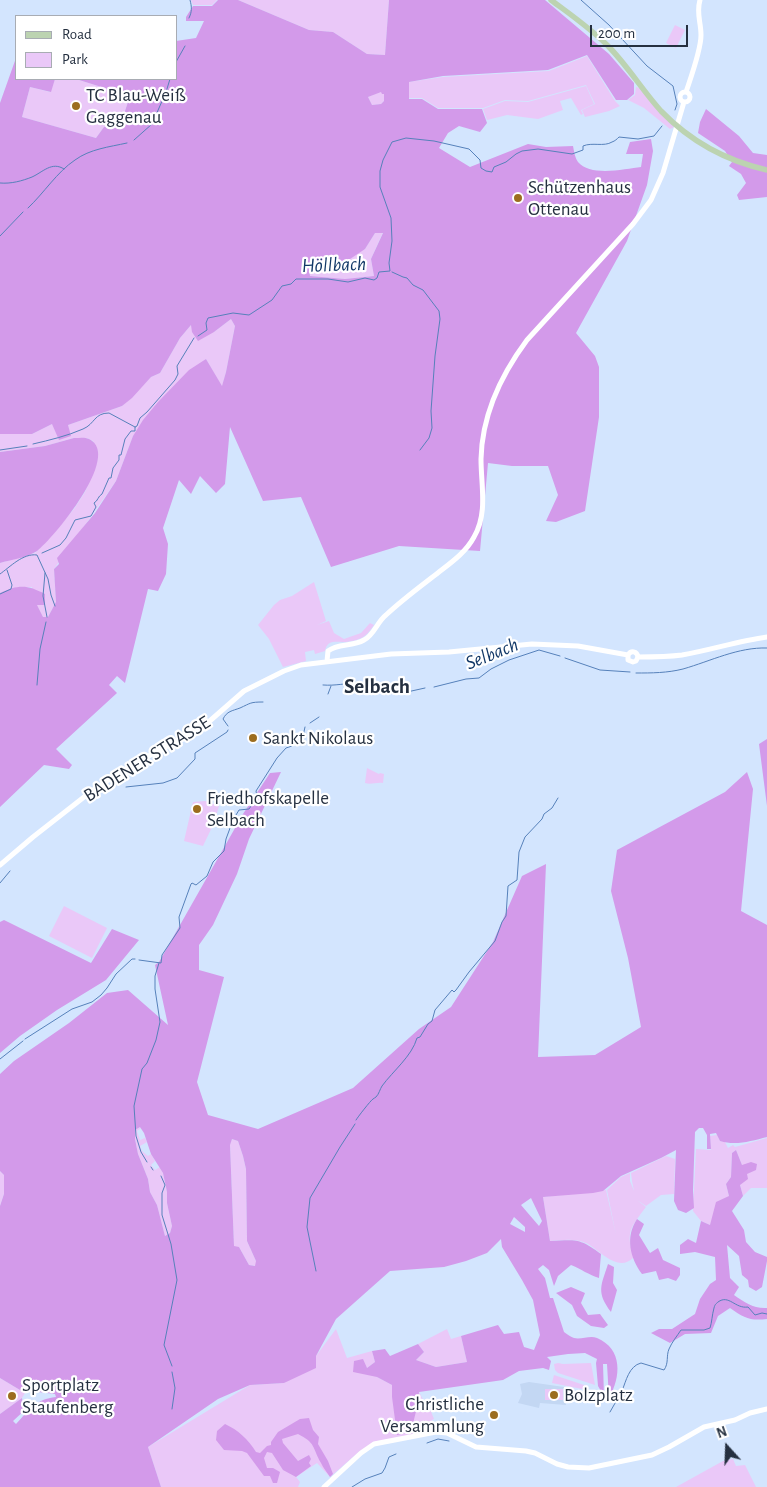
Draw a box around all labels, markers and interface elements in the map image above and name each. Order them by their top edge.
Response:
legend [15,15,178,80]
scale bar [592,15,690,47]
text: 200 m [598,26,635,41]
text: Road [62,27,92,42]
text: Park [62,52,88,67]
place label: TC Blau-Weiß Gaggenau [86,84,185,128]
marker: TC Blau-Weiß Gaggenau [70,100,82,112]
place label: Schützenhaus Ottenau [528,176,631,220]
marker: Schützenhaus Ottenau [512,192,524,204]
water label: Höllbach [301,252,367,278]
water label: Selbach [462,633,522,675]
district label: Selbach [344,674,410,700]
street label: BADENER STRASSE [79,711,215,807]
place label: Sankt Nikolaus [263,727,373,749]
marker: Sankt Nikolaus [247,732,259,744]
place label: Friedhofskapelle Selbach [207,787,329,831]
marker: Friedhofskapelle Selbach [191,803,203,815]
place label: Sportplatz Staufenberg [22,1374,113,1418]
place label: Bolzplatz [564,1384,633,1406]
marker: Bolzplatz [548,1389,560,1401]
marker: Sportplatz Staufenberg [6,1390,18,1402]
place label: Christliche Versammlung [380,1393,484,1437]
marker: Christliche Versammlung [488,1409,500,1421]
north arrow [702,1422,752,1472]
text: N [715,1425,729,1441]

